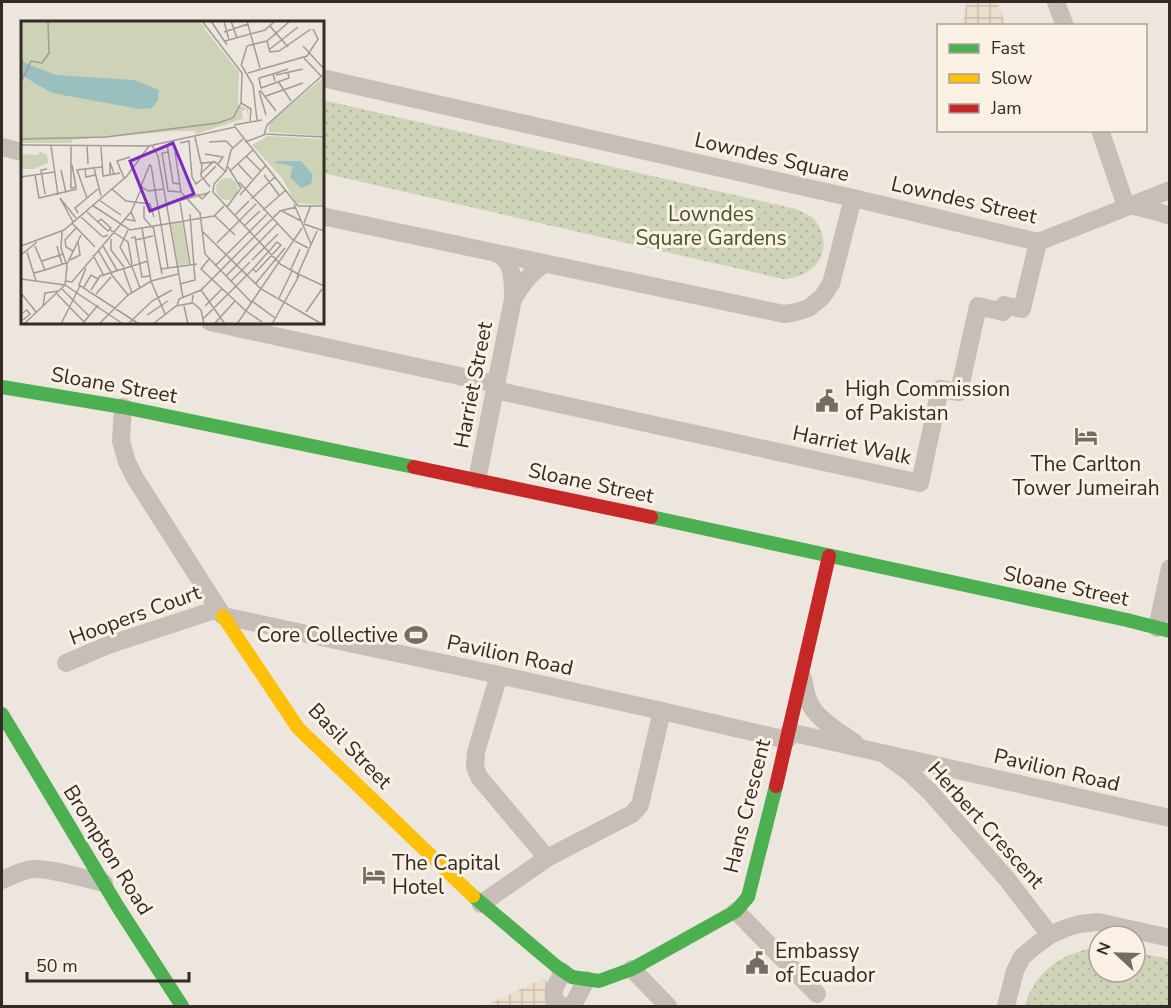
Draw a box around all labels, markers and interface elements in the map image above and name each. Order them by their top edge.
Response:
inset map [21,21,324,324]
legend [937,24,1147,132]
text: Fast [991,36,1026,60]
text: Slow [991,66,1032,90]
text: Jam [990,96,1022,120]
street label: Lowndes Square [692,126,852,188]
street label: Lowndes Street [888,170,1040,231]
park label: Lowndes Square Gardens [635,200,787,252]
street label: Harriet Street [447,319,499,451]
street label: Sloane Street [49,360,180,410]
place label: High Commission of Pakistan [845,375,1010,427]
public building icon: High Commission of Pakistan [814,388,840,414]
street label: Harriet Walk [790,419,914,471]
hotel icon: The Carlton Tower Jumeirah [1073,423,1099,449]
place label: The Carlton Tower Jumeirah [1012,450,1160,502]
street label: Sloane Street [526,456,657,510]
street label: Sloane Street [1001,559,1132,613]
street label: Hoopers Court [65,578,205,652]
place label: Core Collective [257,621,398,649]
sports icon: Core Collective [403,622,429,648]
street label: Pavilion Road [444,628,576,682]
street label: Basil Street [302,697,398,795]
street label: Hans Crescent [717,735,777,876]
street label: Pavilion Road [991,742,1123,798]
street label: Herbert Crescent [922,756,1051,895]
street label: Brompton Road [57,780,159,920]
place label: The Capital Hotel [392,849,501,901]
hotel icon: The Capital Hotel [361,862,387,888]
north arrow [1087,924,1147,984]
place label: Embassy of Ecuador [775,937,876,989]
text: N [1092,939,1116,958]
scale bar [27,945,189,983]
public building icon: Embassy of Ecuador [744,950,770,976]
text: 50 m [36,954,78,978]

